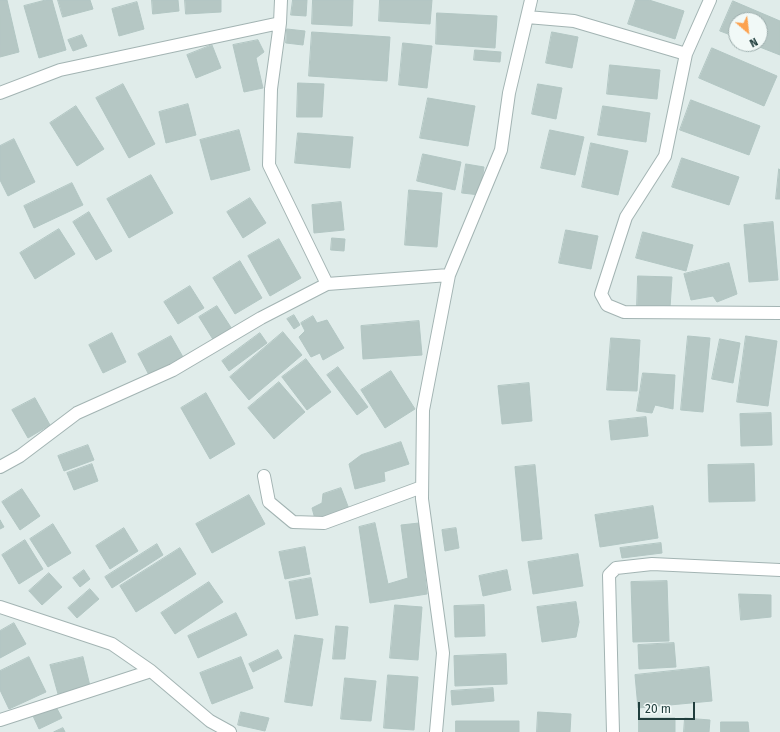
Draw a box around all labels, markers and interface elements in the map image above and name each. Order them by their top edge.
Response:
north arrow [728,12,768,52]
text: N [747,35,760,50]
scale bar [640,694,697,720]
text: 20 m [645,702,671,716]

